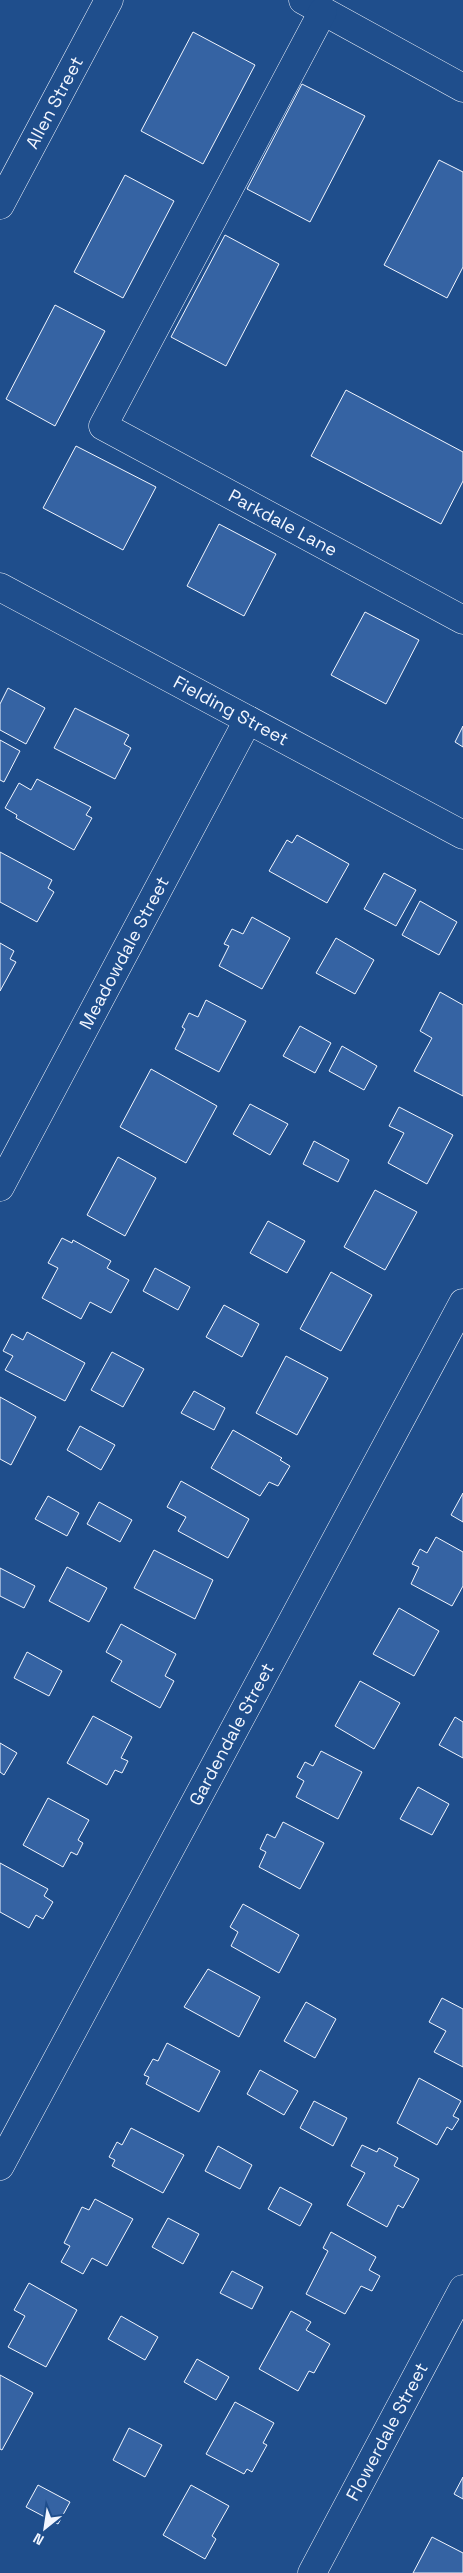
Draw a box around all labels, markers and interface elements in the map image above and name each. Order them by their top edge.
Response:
street label: Allen Street [20,52,88,153]
street label: Parkdale Lane [225,484,342,561]
street label: Fielding Street [170,670,293,751]
street label: Meadowdale Street [74,872,174,1033]
street label: Gardendale Street [184,1659,279,1809]
street label: Flowerdale Street [341,2358,433,2505]
north arrow [20,2503,70,2553]
text: N [30,2529,47,2549]

